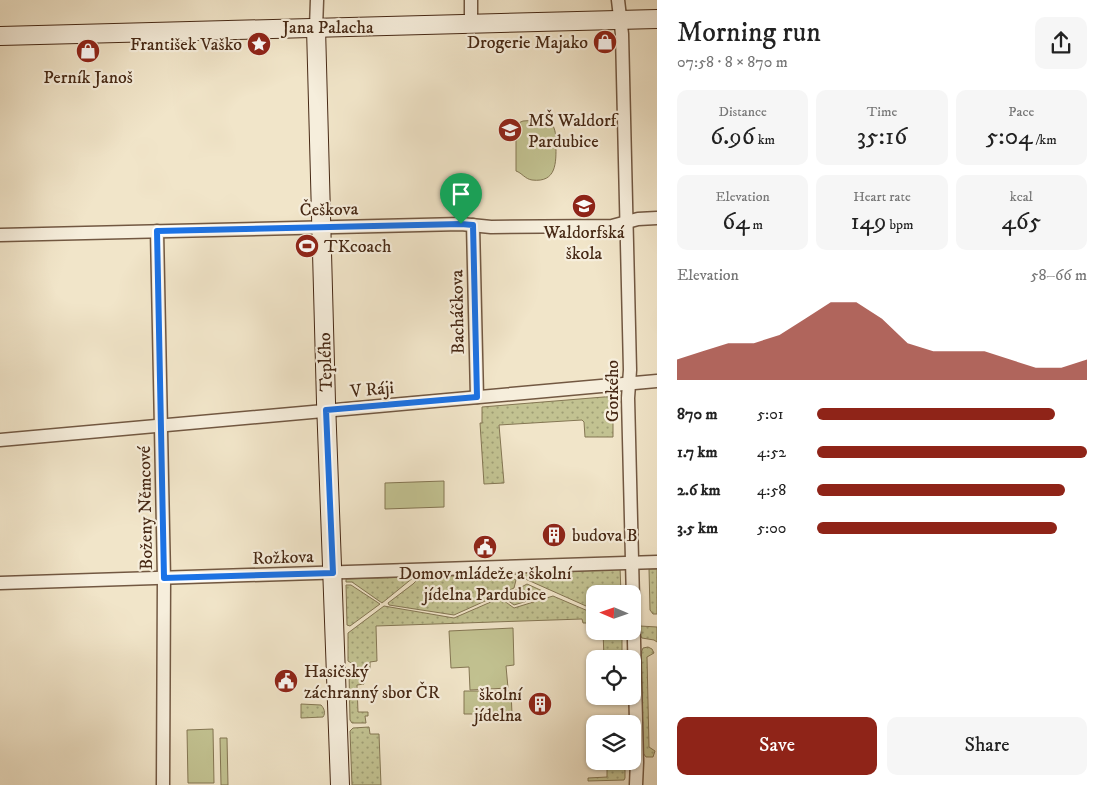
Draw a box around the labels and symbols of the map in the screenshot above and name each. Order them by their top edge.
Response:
street label: Jana Palacha [280,17,374,39]
shop icon: Drogerie Majako [592,29,618,55]
place icon: František Vaško [246,31,272,57]
place label: Drogerie Majako [467,32,588,54]
place label: František Vaško [130,34,242,56]
shop icon: Perník Janoš [75,38,101,64]
place label: Perník Janoš [43,67,133,89]
place label: MŠ Waldorf Pardubice [528,109,620,153]
school or university icon: MŠ Waldorf Pardubice [497,117,523,143]
pin [440,173,482,224]
school or university icon: Waldorfská škola [571,193,597,219]
street label: Češkova [300,197,359,222]
place label: Waldorfská škola [542,222,625,265]
sports icon: TKcoach [294,233,320,259]
place label: TKcoach [324,236,392,258]
street label: Bacháčkova [446,269,470,355]
street label: Teplého [314,332,338,392]
street label: Gorkého [602,360,624,422]
street label: V Ráji [348,377,395,403]
street label: Boženy Němcové [134,445,158,570]
building icon: budova B [541,522,567,548]
place label: budova B [572,525,638,547]
public building icon: Domov mládeže a školní jídelna Pardubice [472,534,498,560]
street label: Rožkova [252,546,315,570]
place label: Domov mládeže a školní jídelna Pardubice [399,563,573,606]
north arrow [586,585,641,640]
place label: Hasičský záchranný sbor ČR [304,661,440,704]
public building icon: Hasičský záchranný sbor ČR [273,668,299,694]
place label: školní jídelna [471,684,523,727]
building icon: školní jídelna [527,691,553,717]

